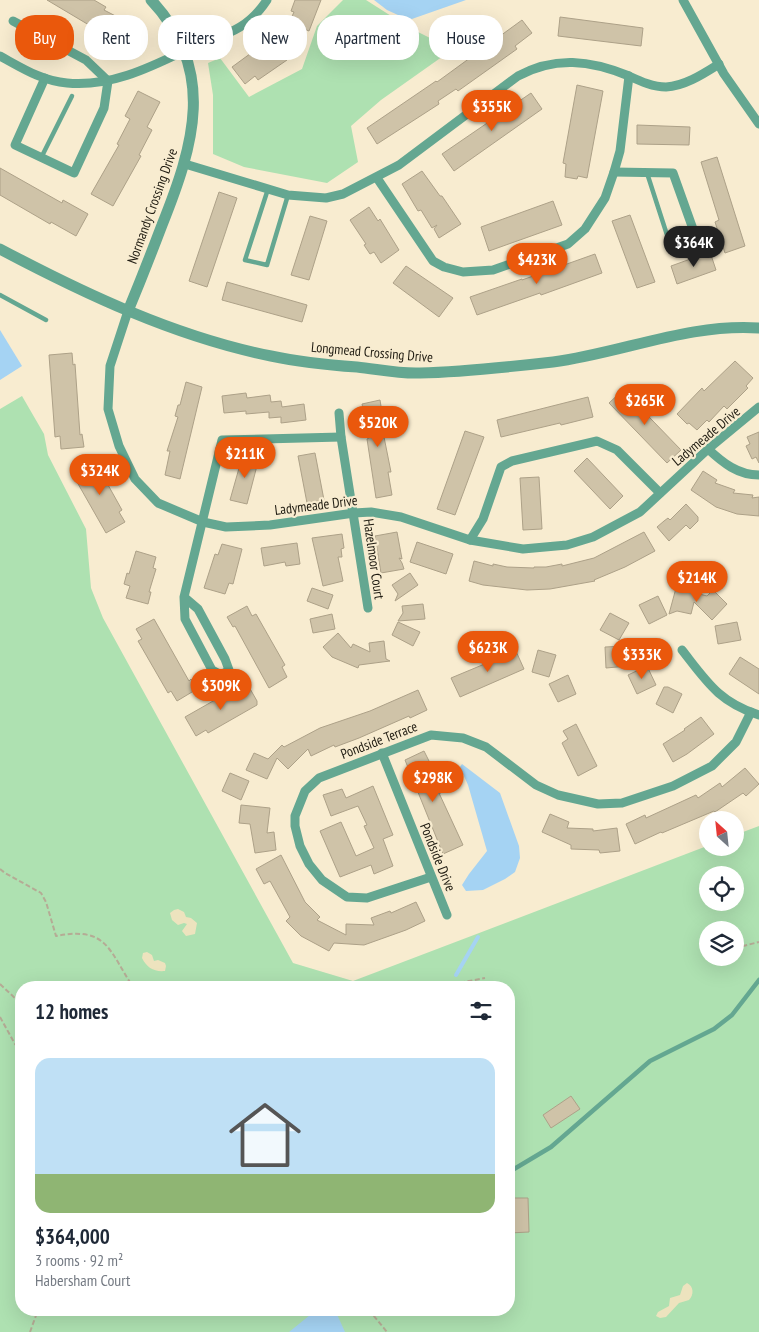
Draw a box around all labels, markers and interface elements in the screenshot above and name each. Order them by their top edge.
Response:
chip: Buy [15,15,74,60]
chip: Rent [84,15,148,60]
chip: Filters [158,15,233,60]
chip: New [243,15,307,60]
chip: Apartment [317,15,419,60]
chip: House [429,15,503,60]
pin: $355K [457,90,527,132]
text: $355K [473,96,511,116]
street label: Normandy Crossing Drive [123,146,181,266]
pin: $364K [659,226,729,268]
text: $364K [675,232,713,252]
pin: $423K [502,242,572,285]
text: $423K [518,249,556,269]
street label: Longmead Crossing Drive [310,338,434,366]
pin: $265K [610,384,680,426]
text: $265K [626,390,664,410]
street label: Ladymeade Drive [668,402,744,470]
pin: $520K [343,406,413,448]
text: $520K [359,412,397,432]
pin: $211K [210,436,280,479]
text: $211K [226,443,264,463]
pin: $324K [65,454,135,496]
text: $324K [81,460,119,480]
street label: Ladymeade Drive [274,491,359,519]
street label: Hazelmoor Court [359,518,389,601]
pin: $214K [662,560,732,603]
text: $214K [678,567,716,587]
pin: $623K [453,630,523,673]
text: $623K [469,637,507,657]
pin: $333K [607,638,677,680]
text: $333K [623,644,661,664]
pin: $309K [186,668,256,711]
text: $309K [202,675,240,695]
street label: Pondside Terrace [338,717,420,763]
pin: $298K [398,760,468,803]
text: $298K [414,767,452,787]
north arrow [699,811,744,856]
map controls [699,811,744,966]
street label: Pondside Drive [416,820,460,894]
button: locate [699,866,744,911]
button: layers [699,921,744,966]
icon: filters [467,997,495,1025]
text: 12 homes [35,998,108,1025]
icon: home [220,1090,310,1180]
text: $364,000 [35,1223,110,1250]
text: 3 rooms · 92 m² [35,1250,123,1270]
text: Habersham Court [35,1270,130,1290]

